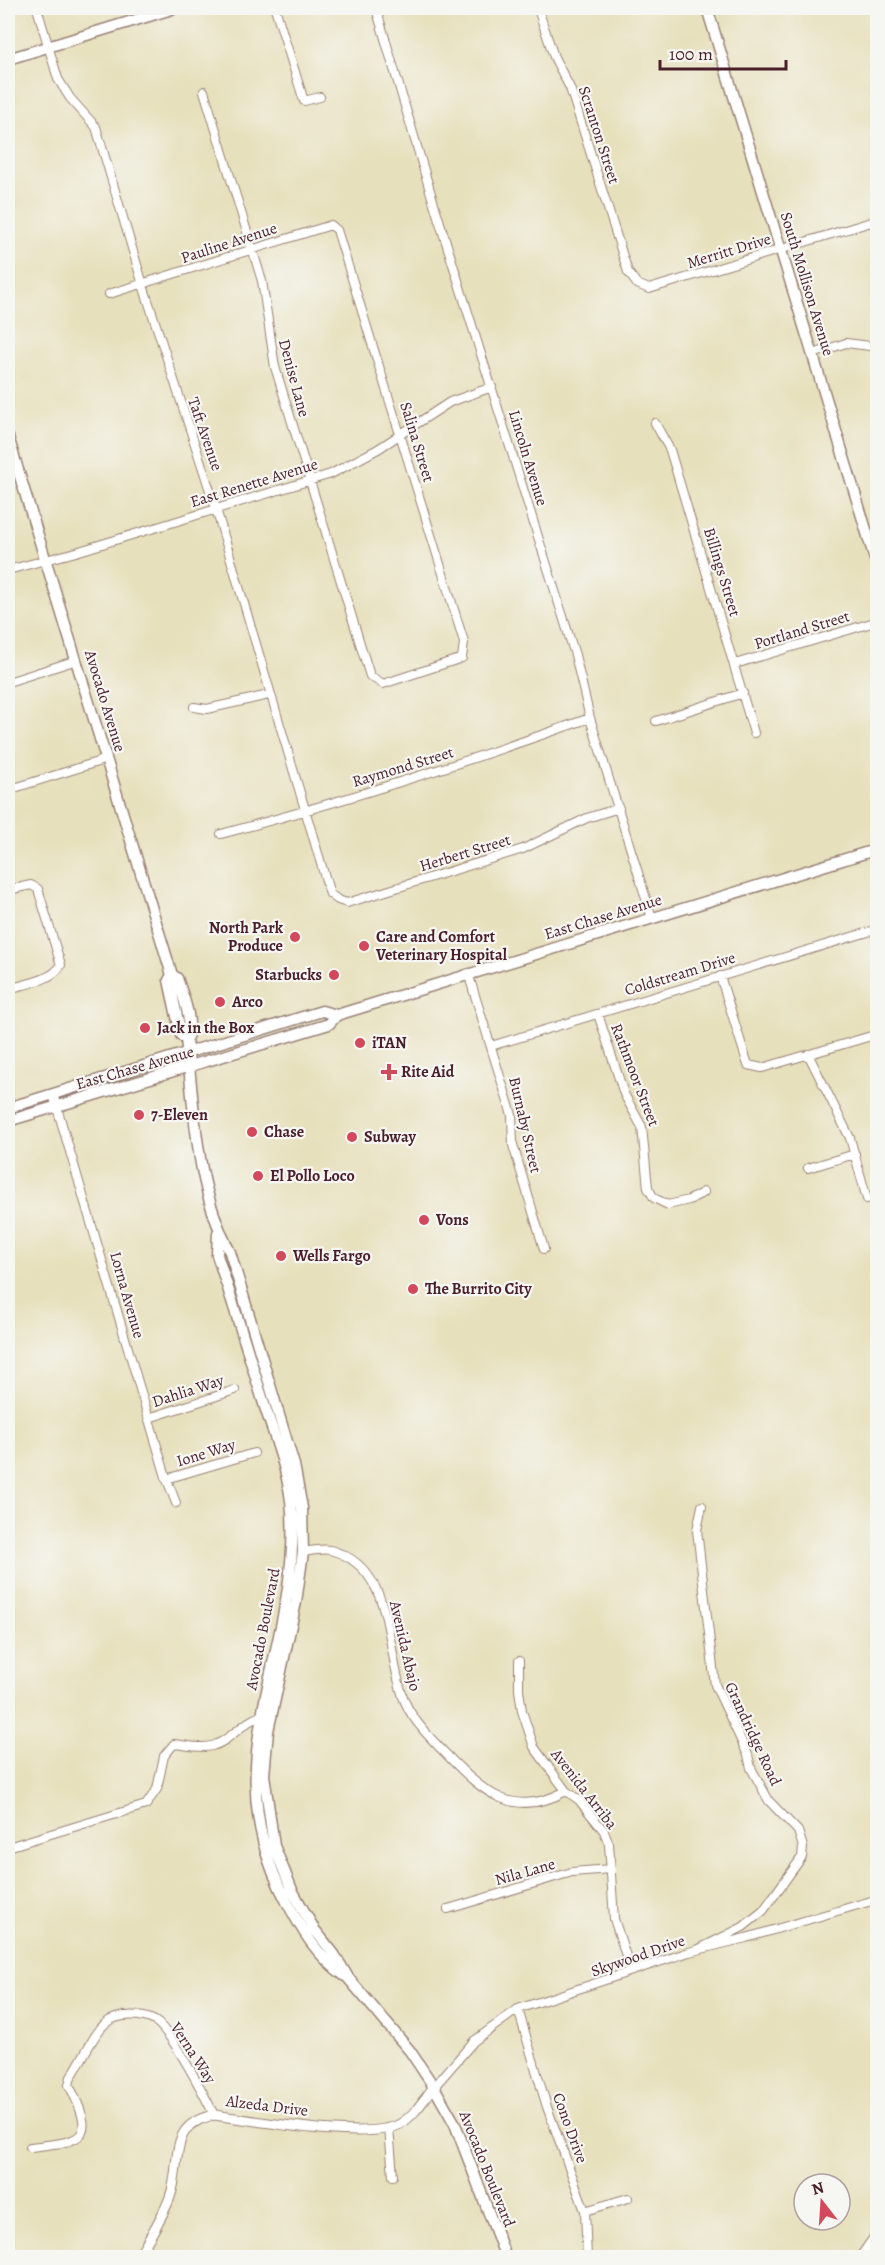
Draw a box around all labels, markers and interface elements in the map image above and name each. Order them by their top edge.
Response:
scale bar [660,33,786,71]
text: 100 m [669,42,713,66]
street label: Scranton Street [573,83,625,187]
street label: South Mollison Avenue [775,209,839,359]
street label: Pauline Avenue [178,217,280,269]
street label: Merritt Drive [684,228,774,274]
street label: Denise Lane [273,337,315,419]
street label: Taft Avenue [182,394,228,474]
street label: Salina Street [394,399,440,485]
street label: Lincoln Avenue [503,407,553,509]
street label: East Renette Avenue [187,453,321,513]
street label: Billings Street [698,525,746,619]
street label: Portland Street [752,605,852,655]
street label: Avocado Avenue [79,646,131,755]
street label: Raymond Street [350,741,456,793]
street label: Herbert Street [417,829,513,877]
street label: East Chase Avenue [541,889,665,945]
place label: North Park Produce [209,917,284,957]
place label: Care and Comfort Veterinary Hospital [375,926,508,966]
marker: North Park Produce [288,930,302,944]
marker: Care and Comfort Veterinary Hospital [357,939,371,953]
street label: Coldstream Drive [622,947,738,1001]
place label: Starbucks [255,964,322,986]
marker: Starbucks [327,968,341,982]
place label: Arco [231,991,263,1013]
marker: Arco [213,995,227,1009]
place label: Jack in the Box [157,1017,254,1039]
street label: Rathmoor Street [605,1020,665,1130]
marker: Jack in the Box [138,1021,152,1035]
place label: iTAN [372,1032,407,1054]
marker: iTAN [353,1036,367,1050]
street label: East Chase Avenue [73,1041,197,1095]
place label: Rite Aid [401,1061,455,1083]
marker: Rite Aid [382,1065,396,1079]
street label: Burnaby Street [503,1075,547,1175]
place label: 7-Eleven [151,1104,208,1126]
marker: 7-Eleven [132,1108,146,1122]
place label: Chase [264,1121,304,1143]
marker: Chase [245,1125,259,1139]
place label: Subway [364,1126,416,1148]
marker: Subway [345,1130,359,1144]
place label: El Pollo Loco [270,1165,355,1187]
marker: El Pollo Loco [251,1169,265,1183]
place label: Vons [435,1209,469,1231]
marker: Vons [417,1213,431,1227]
place label: Wells Fargo [292,1245,371,1267]
street label: Lorna Avenue [104,1249,150,1341]
marker: Wells Fargo [274,1249,288,1263]
place label: The Burrito City [425,1278,532,1300]
marker: The Burrito City [406,1282,420,1296]
street label: Dahlia Way [149,1369,228,1413]
street label: Ione Way [174,1433,239,1472]
street label: Avocado Boulevard [240,1566,286,1693]
street label: Avenida Abajo [384,1598,426,1693]
street label: Grandridge Road [719,1679,787,1790]
street label: Avenida Arriba [545,1743,623,1834]
street label: Nila Lane [492,1853,558,1891]
street label: Skywood Drive [588,1930,688,1982]
street label: Verna Way [164,2017,222,2089]
street label: Alzeda Drive [224,2090,309,2122]
street label: Cono Drive [547,2090,593,2166]
street label: Avocado Boulevard [453,2107,521,2231]
north arrow [792,2172,852,2232]
text: N [809,2176,827,2201]

